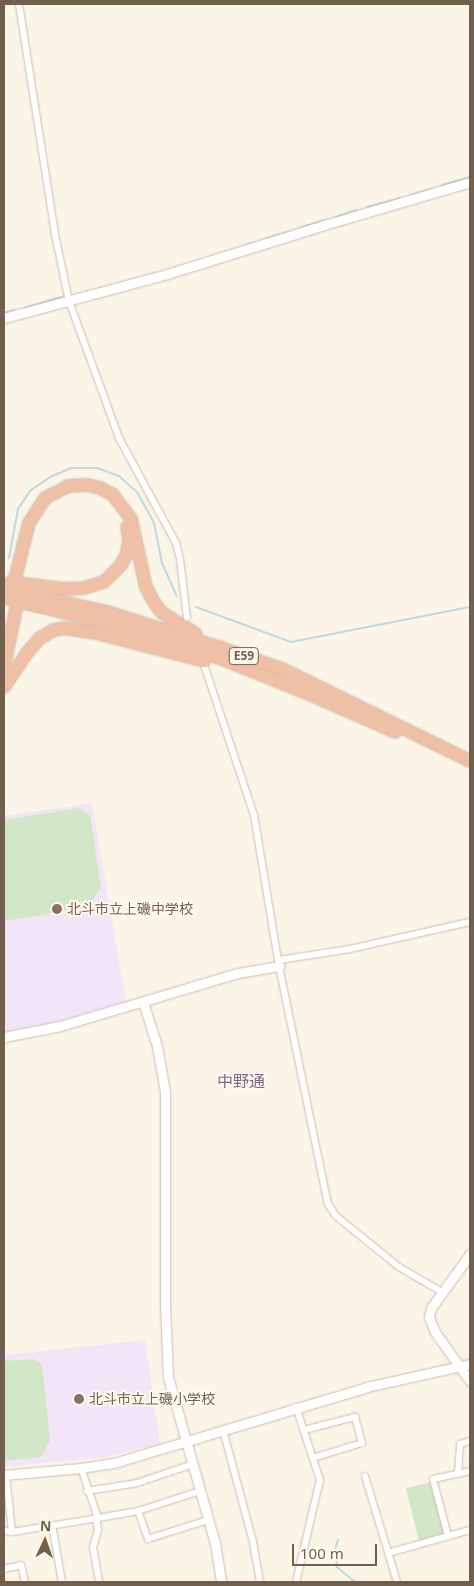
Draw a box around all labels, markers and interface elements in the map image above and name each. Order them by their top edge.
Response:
road number: E59 [228,646,260,666]
place label: 北斗市立上磯中学校 [67,901,193,917]
marker: 北斗市立上磯中学校 [51,903,63,915]
district label: 中野通 [217,1071,265,1091]
place label: 北斗市立上磯小学校 [89,1391,215,1407]
marker: 北斗市立上磯小学校 [73,1393,85,1405]
north arrow [20,1516,70,1566]
text: N [40,1516,52,1535]
scale bar [294,1534,379,1566]
text: 100 m [300,1543,344,1563]

